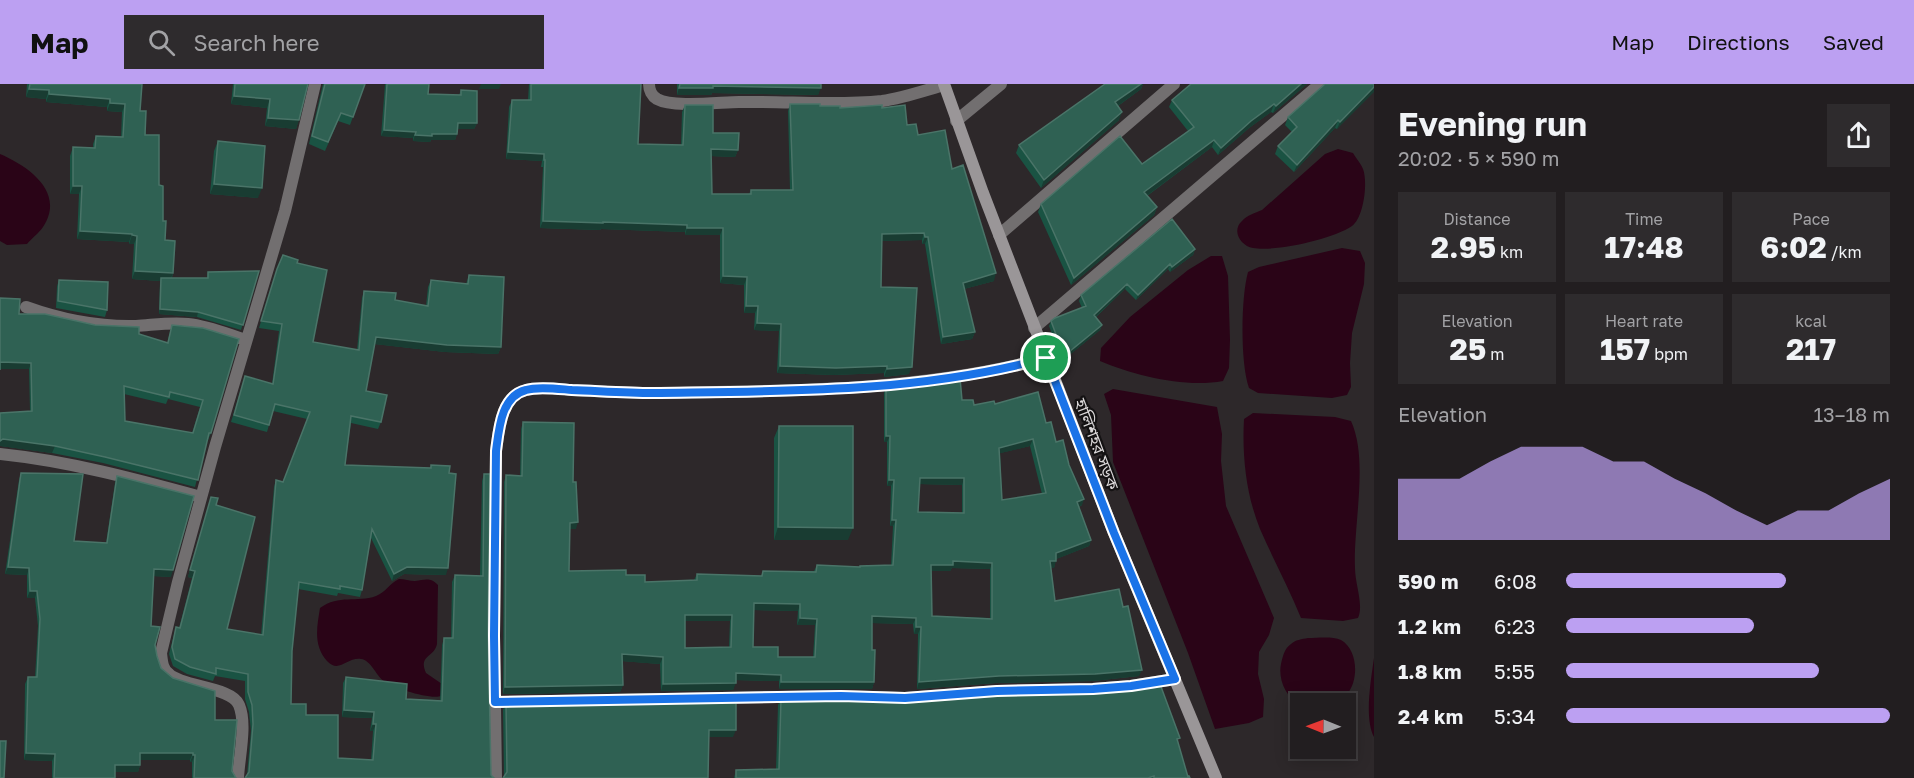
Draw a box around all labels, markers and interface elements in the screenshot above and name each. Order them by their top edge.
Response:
search box [124,15,544,69]
text: Map [30,26,88,59]
icon: search [145,26,178,59]
text: Search here [193,29,319,56]
text: Map [1611,29,1654,55]
text: Directions [1687,29,1790,55]
text: Saved [1823,29,1884,55]
text: Evening run [1398,104,1587,143]
button: share [1827,104,1890,167]
text: 20:02 · 5 × 590 m [1398,146,1559,170]
text: Distance [1443,209,1511,229]
text: Time [1625,209,1663,229]
text: Pace [1792,209,1830,229]
text: 2.95 [1431,229,1496,265]
text: 17:48 [1604,229,1684,265]
text: 6:02 [1760,229,1827,265]
text: km [1496,242,1523,262]
text: /km [1827,242,1862,262]
text: Elevation [1441,311,1513,331]
text: Heart rate [1605,311,1683,331]
text: kcal [1795,311,1827,331]
text: 25 [1450,331,1486,367]
text: 157 [1600,331,1650,367]
text: 217 [1786,331,1836,367]
pin [1020,332,1071,383]
icon: arrive [1029,341,1062,374]
text: m [1486,344,1504,364]
text: bpm [1650,344,1688,364]
street label: হালিশহর সড়ক [1070,395,1124,493]
text: Elevation [1398,402,1487,426]
text: 13–18 m [1813,402,1890,426]
text: 590 m [1398,569,1458,593]
text: 6:08 [1494,569,1537,593]
text: 1.2 km [1398,614,1461,638]
text: 6:23 [1494,614,1535,638]
text: 1.8 km [1398,659,1462,683]
text: 5:55 [1494,659,1535,683]
north arrow [1290,693,1356,759]
map controls [1290,693,1356,759]
text: 2.4 km [1398,704,1463,728]
text: 5:34 [1494,704,1536,728]

